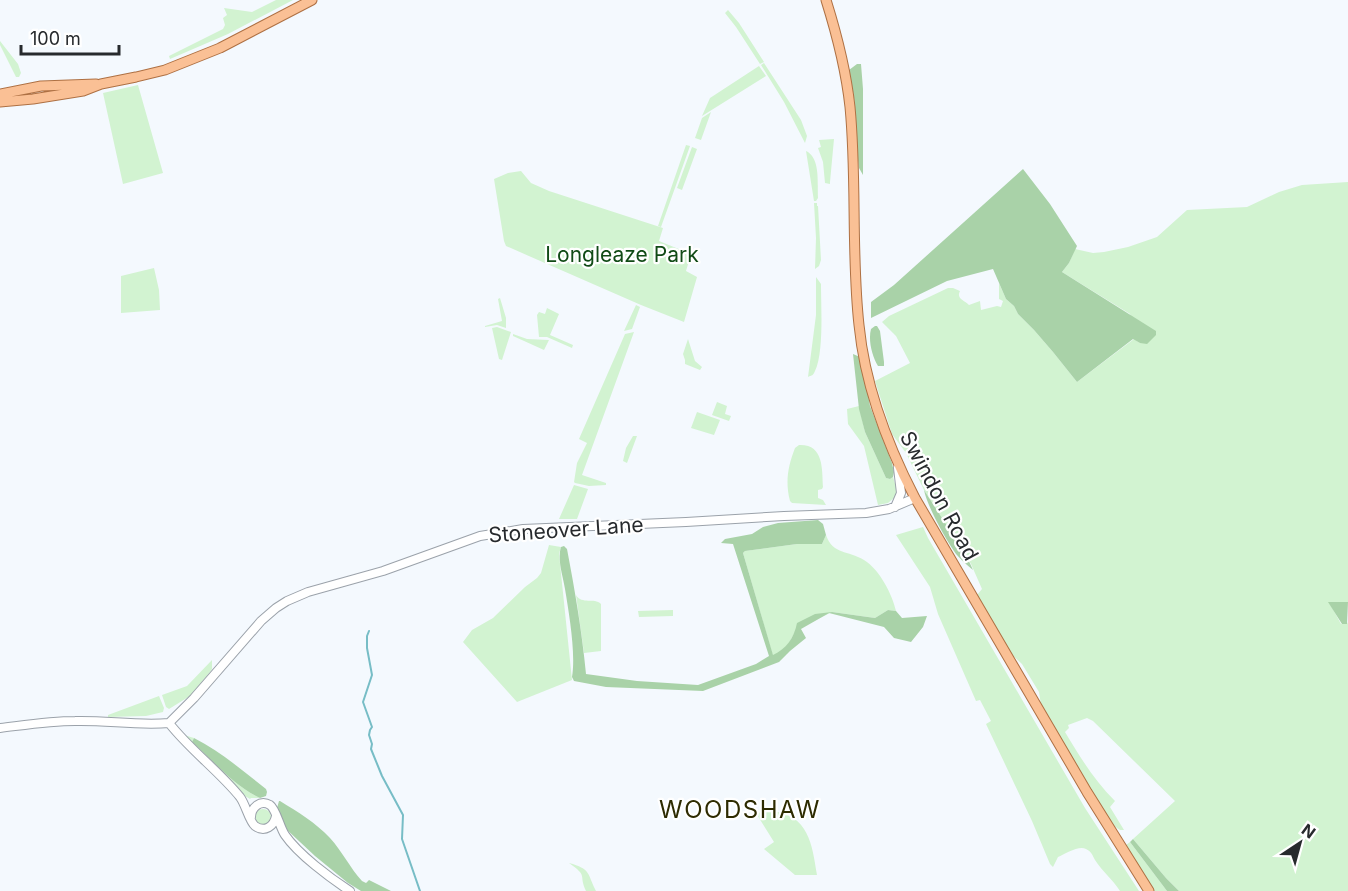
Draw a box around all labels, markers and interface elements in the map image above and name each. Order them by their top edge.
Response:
scale bar [21,18,118,56]
text: 100 m [30,28,81,49]
park label: Longleaze Park [545,242,699,267]
street label: Swindon Road [895,427,984,565]
street label: Stoneover Lane [488,512,644,547]
district label: WOODSHAW [659,795,821,824]
north arrow [1270,813,1330,873]
text: N [1298,819,1320,843]

